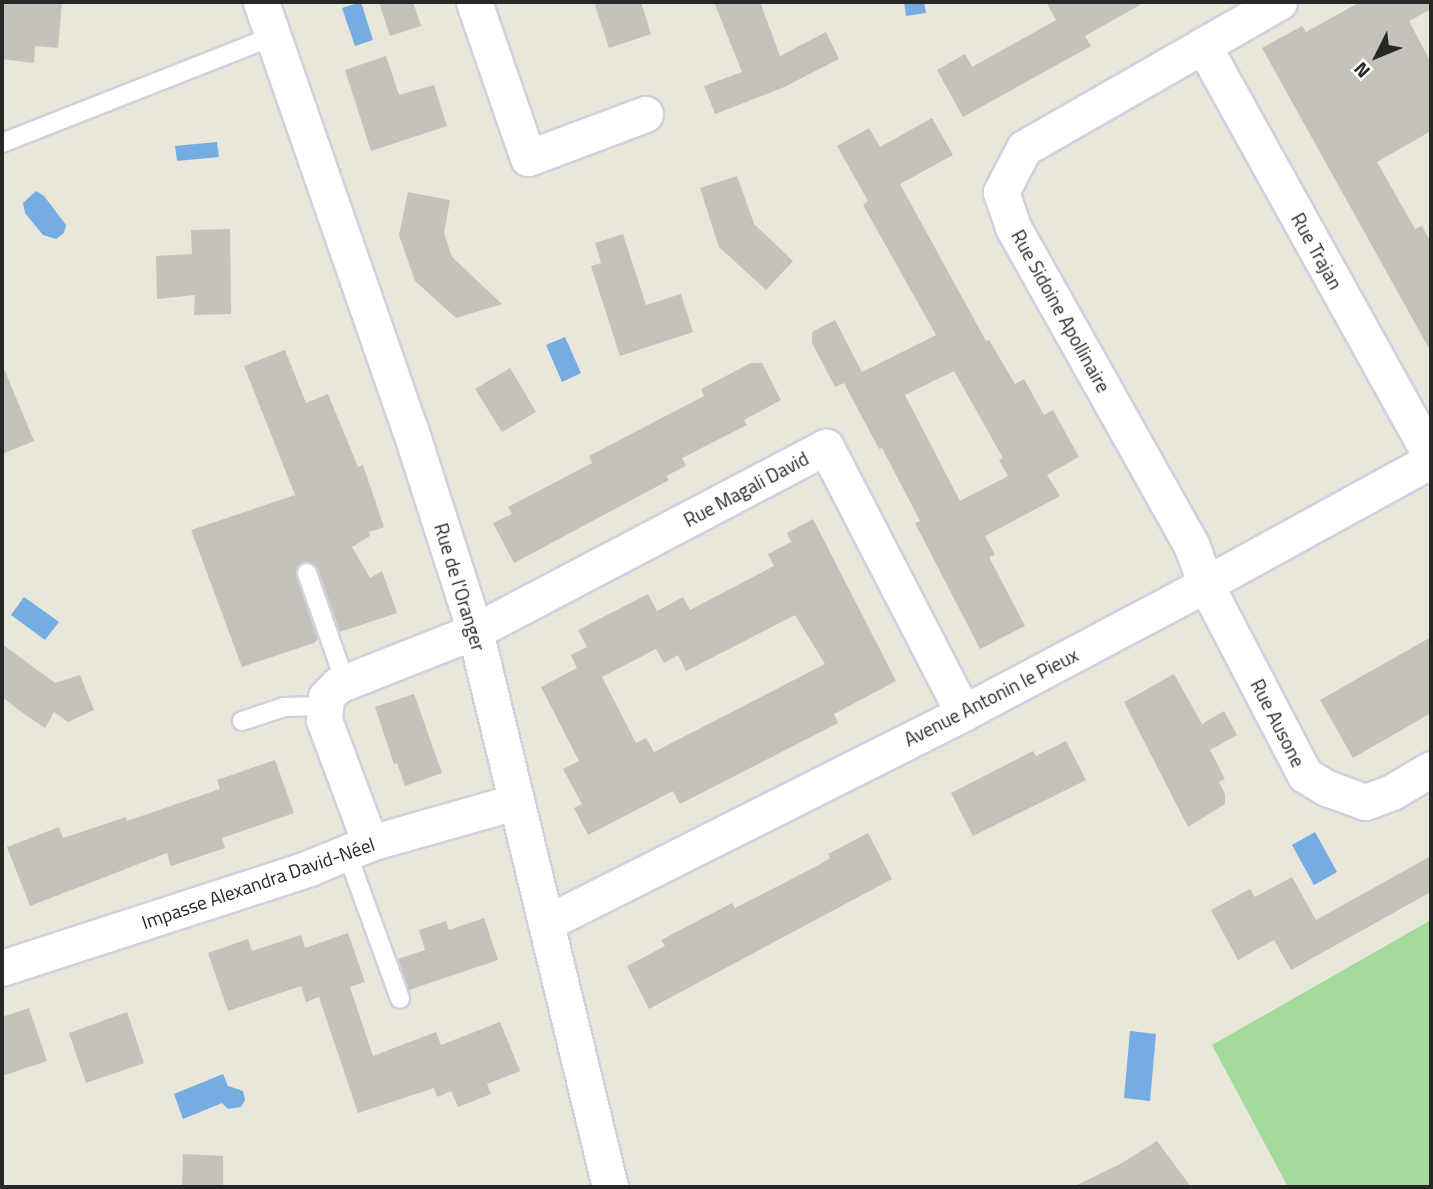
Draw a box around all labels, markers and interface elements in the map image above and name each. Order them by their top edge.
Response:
north arrow [1342,21,1412,91]
text: N [1346,56,1376,85]
street label: Rue Trajan [1287,209,1347,293]
street label: Rue Sidoine Apollinaire [1007,226,1115,396]
street label: Rue Magali David [680,447,812,531]
street label: Rue de l'Oranger [430,520,490,654]
street label: Avenue Antonin le Pieux [900,643,1082,751]
street label: Rue Ausone [1246,675,1310,771]
street label: Impasse Alexandra David-Néel [138,832,378,934]

